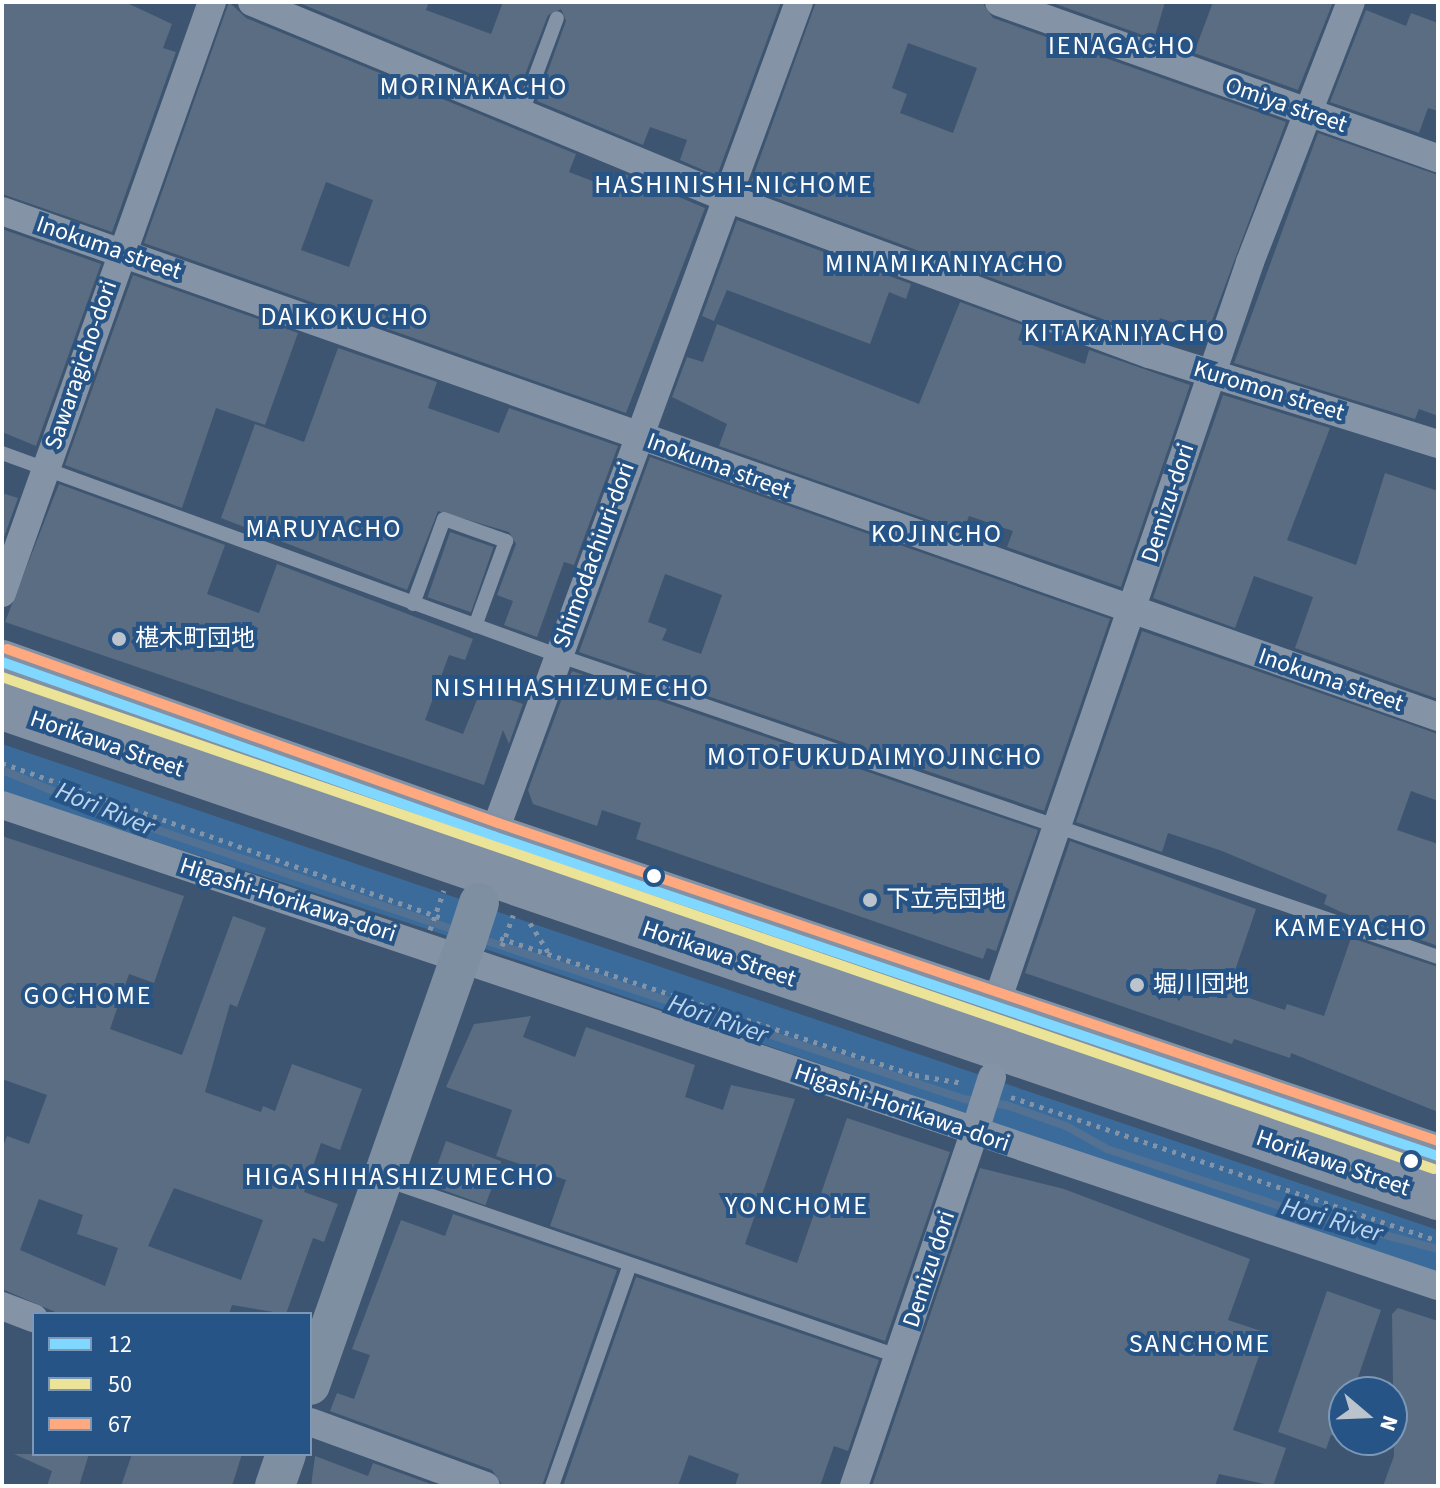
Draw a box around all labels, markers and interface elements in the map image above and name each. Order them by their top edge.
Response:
district label: IENAGACHO [1048,30,1196,62]
district label: MORINAKACHO [380,71,568,103]
street label: Omiya street [1221,71,1351,139]
district label: HASHINISHI-NICHOME [594,169,874,201]
street label: Inokuma street [33,210,185,286]
district label: MINAMIKANIYACHO [825,248,1065,280]
street label: Sawaragicho-dori [39,277,123,453]
district label: DAIKOKUCHO [260,301,430,333]
district label: KITAKANIYACHO [1024,317,1226,349]
street label: Kuromon street [1190,354,1348,428]
street label: Inokuma street [643,427,795,505]
street label: Demizu-dori [1135,440,1201,566]
street label: Shimodachiuri-dori [547,458,641,652]
district label: MARUYACHO [245,513,403,545]
district label: KOJINCHO [871,518,1003,550]
place label: 椹木町団地 [135,625,255,653]
marker: 椹木町団地 [110,630,128,648]
street label: Inokuma street [1255,642,1407,718]
district label: NISHIHASHIZUMECHO [434,672,710,704]
street label: Horikawa Street [26,704,188,784]
district label: MOTOFUKUDAIMYOJINCHO [707,741,1043,773]
water label: Hori River [51,775,159,843]
street label: Higashi-Horikawa-dori [176,851,400,949]
unlabelled marker [646,868,662,884]
place label: 下立売団地 [886,886,1006,914]
marker: 下立売団地 [861,891,879,909]
district label: KAMEYACHO [1274,912,1428,944]
street label: Horikawa Street [638,914,800,994]
place label: 堀川団地 [1153,971,1249,999]
marker: 堀川団地 [1128,976,1146,994]
district label: GOCHOME [24,980,152,1012]
water label: Hori River [664,987,772,1051]
street label: Higashi-Horikawa-dori [791,1058,1013,1158]
street label: Horikawa Street [1252,1123,1414,1203]
unlabelled marker [1403,1153,1419,1169]
district label: HIGASHIHASHIZUMECHO [245,1161,555,1193]
district label: YONCHOME [725,1190,869,1222]
water label: Hori River [1278,1191,1386,1249]
street label: Demizu dori [897,1207,961,1331]
legend [32,1312,312,1456]
text: 12 [108,1327,132,1362]
district label: SANCHOME [1129,1328,1271,1360]
text: 50 [108,1367,132,1402]
north arrow [1328,1376,1408,1456]
text: 67 [108,1407,132,1442]
text: N [1371,1411,1406,1435]

